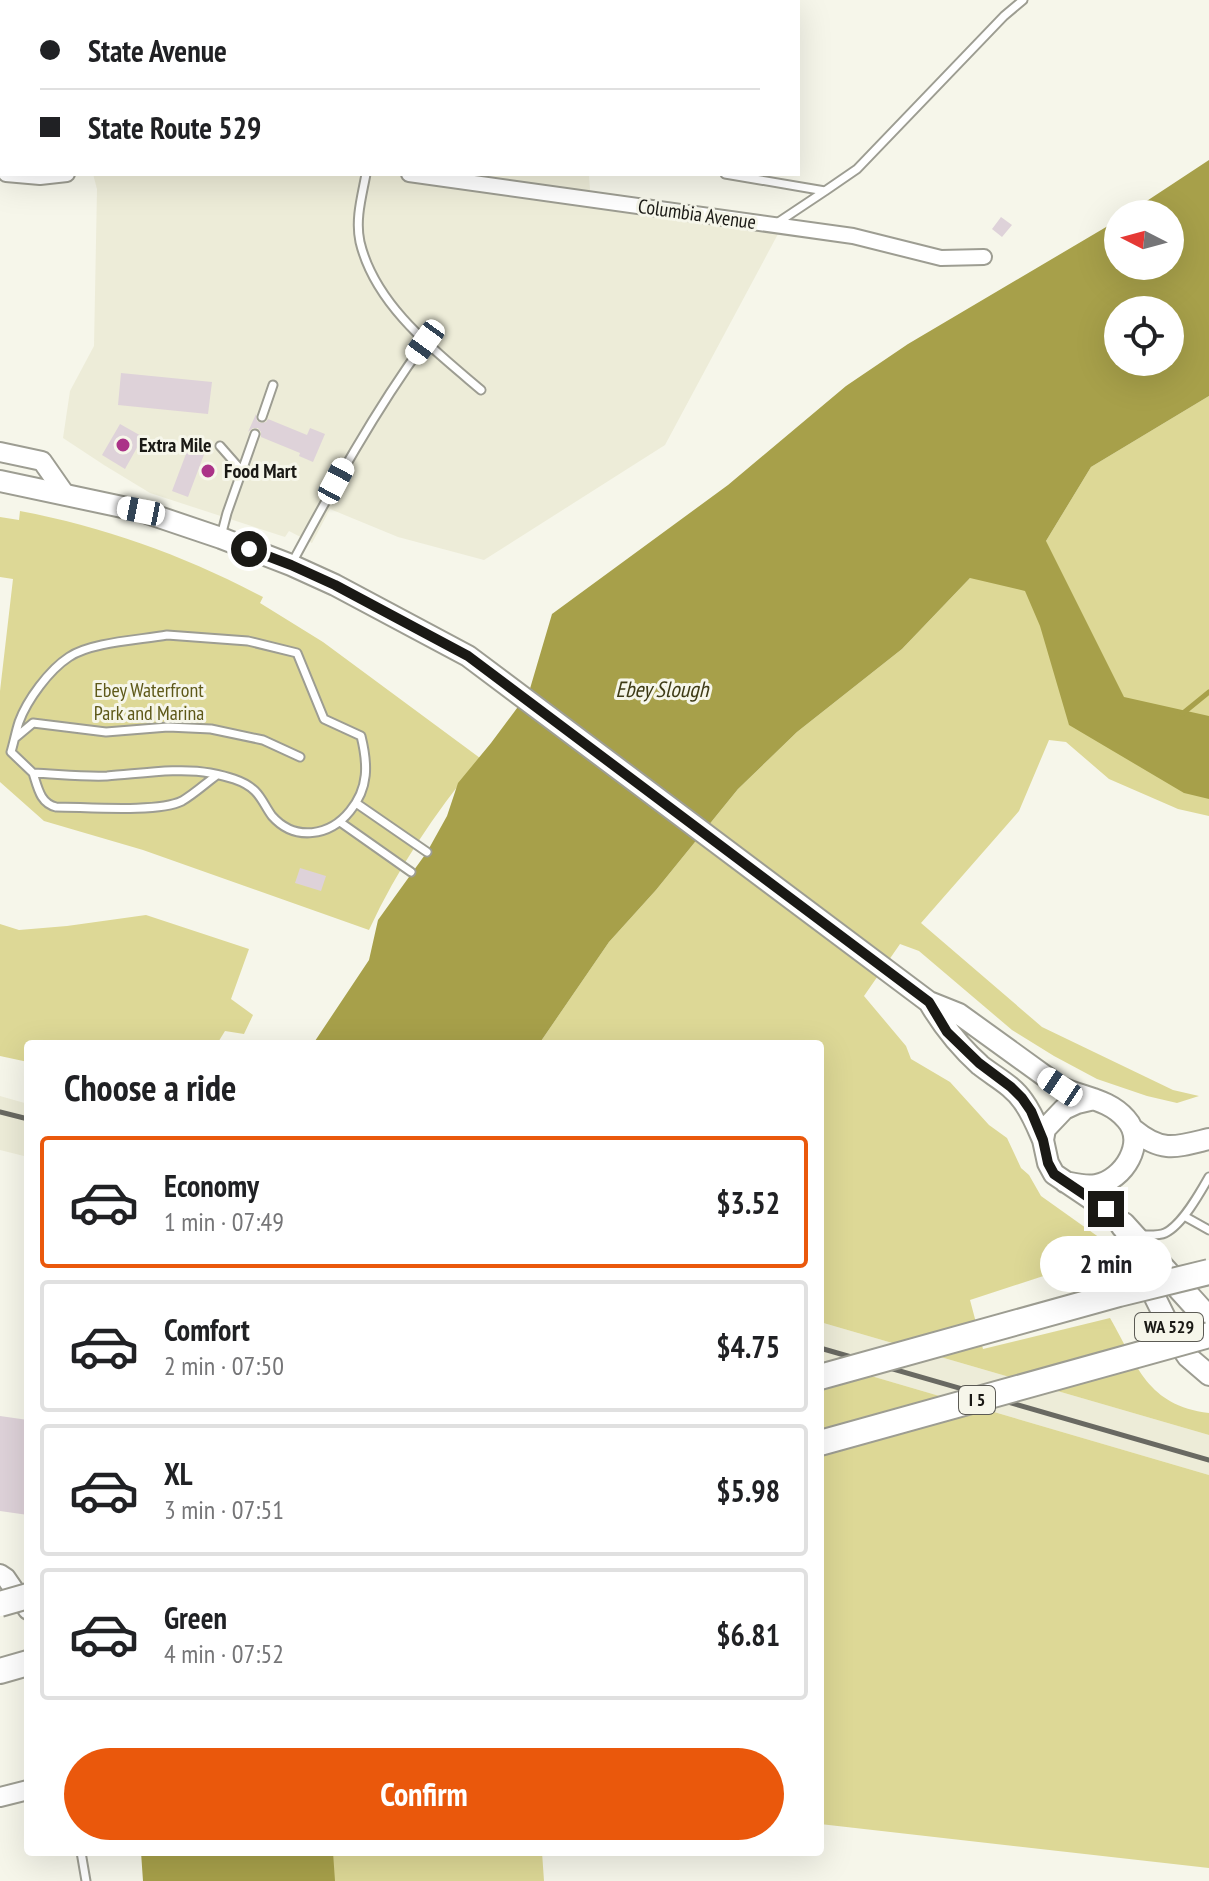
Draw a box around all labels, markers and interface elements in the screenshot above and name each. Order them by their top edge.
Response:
text: State Avenue [88,31,227,70]
text: State Route 529 [88,108,261,147]
street label: Columbia Avenue [636,193,758,235]
north arrow [1104,200,1184,280]
map controls [1104,200,1184,376]
button: locate [1104,296,1184,376]
car [401,316,449,368]
place label: Extra Mile [139,432,212,458]
marker: Extra Mile [114,436,132,454]
car [314,454,358,508]
place label: Food Mart [224,458,297,484]
marker: Food Mart [199,462,217,480]
car [115,495,167,527]
route start [231,531,267,567]
water label: Ebey Slough [616,675,710,703]
park label: Ebey Waterfront Park and Marina [94,677,204,726]
text: Choose a ride [64,1064,236,1111]
car [1033,1064,1087,1110]
icon: car [68,1166,140,1238]
text: Economy [164,1166,259,1205]
text: $3.52 [716,1183,780,1222]
route end [1088,1191,1124,1227]
text: 1 min · 07:49 [164,1205,284,1238]
callout: 2 min [1040,1237,1172,1293]
text: 2 min [1080,1247,1132,1280]
icon: car [68,1310,140,1382]
text: Comfort [164,1310,250,1349]
road number: WA 529 [1135,1313,1203,1341]
text: $4.75 [716,1327,780,1366]
text: 2 min · 07:50 [164,1349,284,1382]
road number: I 5 [959,1386,995,1414]
icon: car [68,1454,140,1526]
text: XL [164,1454,193,1493]
text: $5.98 [716,1471,780,1510]
text: 3 min · 07:51 [164,1493,284,1526]
icon: car [68,1598,140,1670]
text: Green [164,1598,227,1637]
text: $6.81 [716,1615,780,1654]
text: 4 min · 07:52 [164,1637,284,1670]
button: Confirm [64,1748,784,1840]

